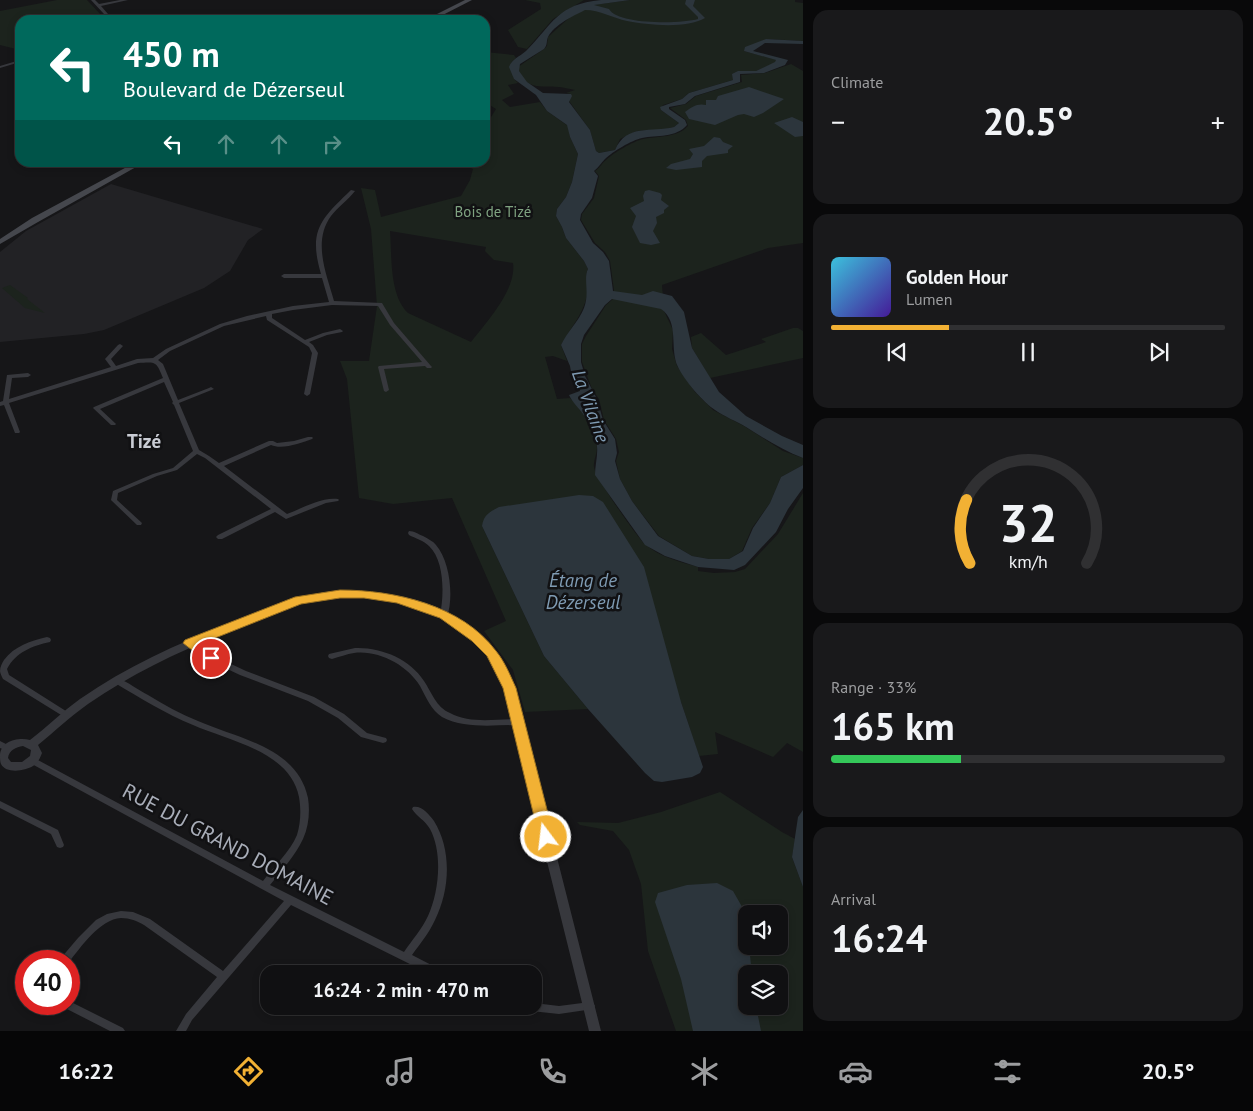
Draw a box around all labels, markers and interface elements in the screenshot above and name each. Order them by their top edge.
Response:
text: 450 m [123,31,220,77]
icon: left [40,35,105,100]
text: Climate [831,72,883,92]
text: Boulevard de Dézerseul [123,75,344,103]
text: 20.5° [983,96,1073,145]
text: − [831,103,845,140]
text: + [1211,103,1225,140]
icon: left [159,130,187,158]
icon: ahead [212,130,240,158]
icon: ahead [265,130,293,158]
icon: right [318,130,346,158]
park label: Bois de Tizé [455,202,531,221]
text: Golden Hour [906,265,1008,289]
text: Lumen [906,289,952,309]
icon: previous [883,338,911,366]
icon: pause [1014,338,1042,366]
icon: next [1145,338,1173,366]
water label: La Vilaine [567,366,615,446]
district label: Tizé [127,429,161,453]
text: 32 [999,489,1057,556]
text: km/h [1008,550,1048,573]
water label: Étang de Dézerseul [546,568,620,614]
pin [190,637,232,679]
icon: arrive [197,644,225,672]
text: Range · 33% [831,677,916,697]
text: 165 km [831,701,955,750]
street label: RUE DU GRAND DOMAINE [118,777,338,911]
position arrow [519,810,571,862]
text: Arrival [831,889,876,909]
map controls [738,905,788,1015]
button: sound [738,905,788,955]
text: 16:24 [831,913,927,962]
speed limit sign: 40 [15,950,80,1015]
button: layers [738,965,788,1015]
text: 16:24 · 2 min · 470 m [313,978,489,1002]
icon: directions [231,1054,266,1089]
icon: music [383,1054,418,1089]
icon: phone [535,1054,570,1089]
icon: climate [687,1054,722,1089]
icon: car [838,1054,873,1089]
icon: filters [990,1054,1025,1089]
text: 16:22 [58,1057,114,1085]
text: 20.5° [1142,1057,1194,1085]

